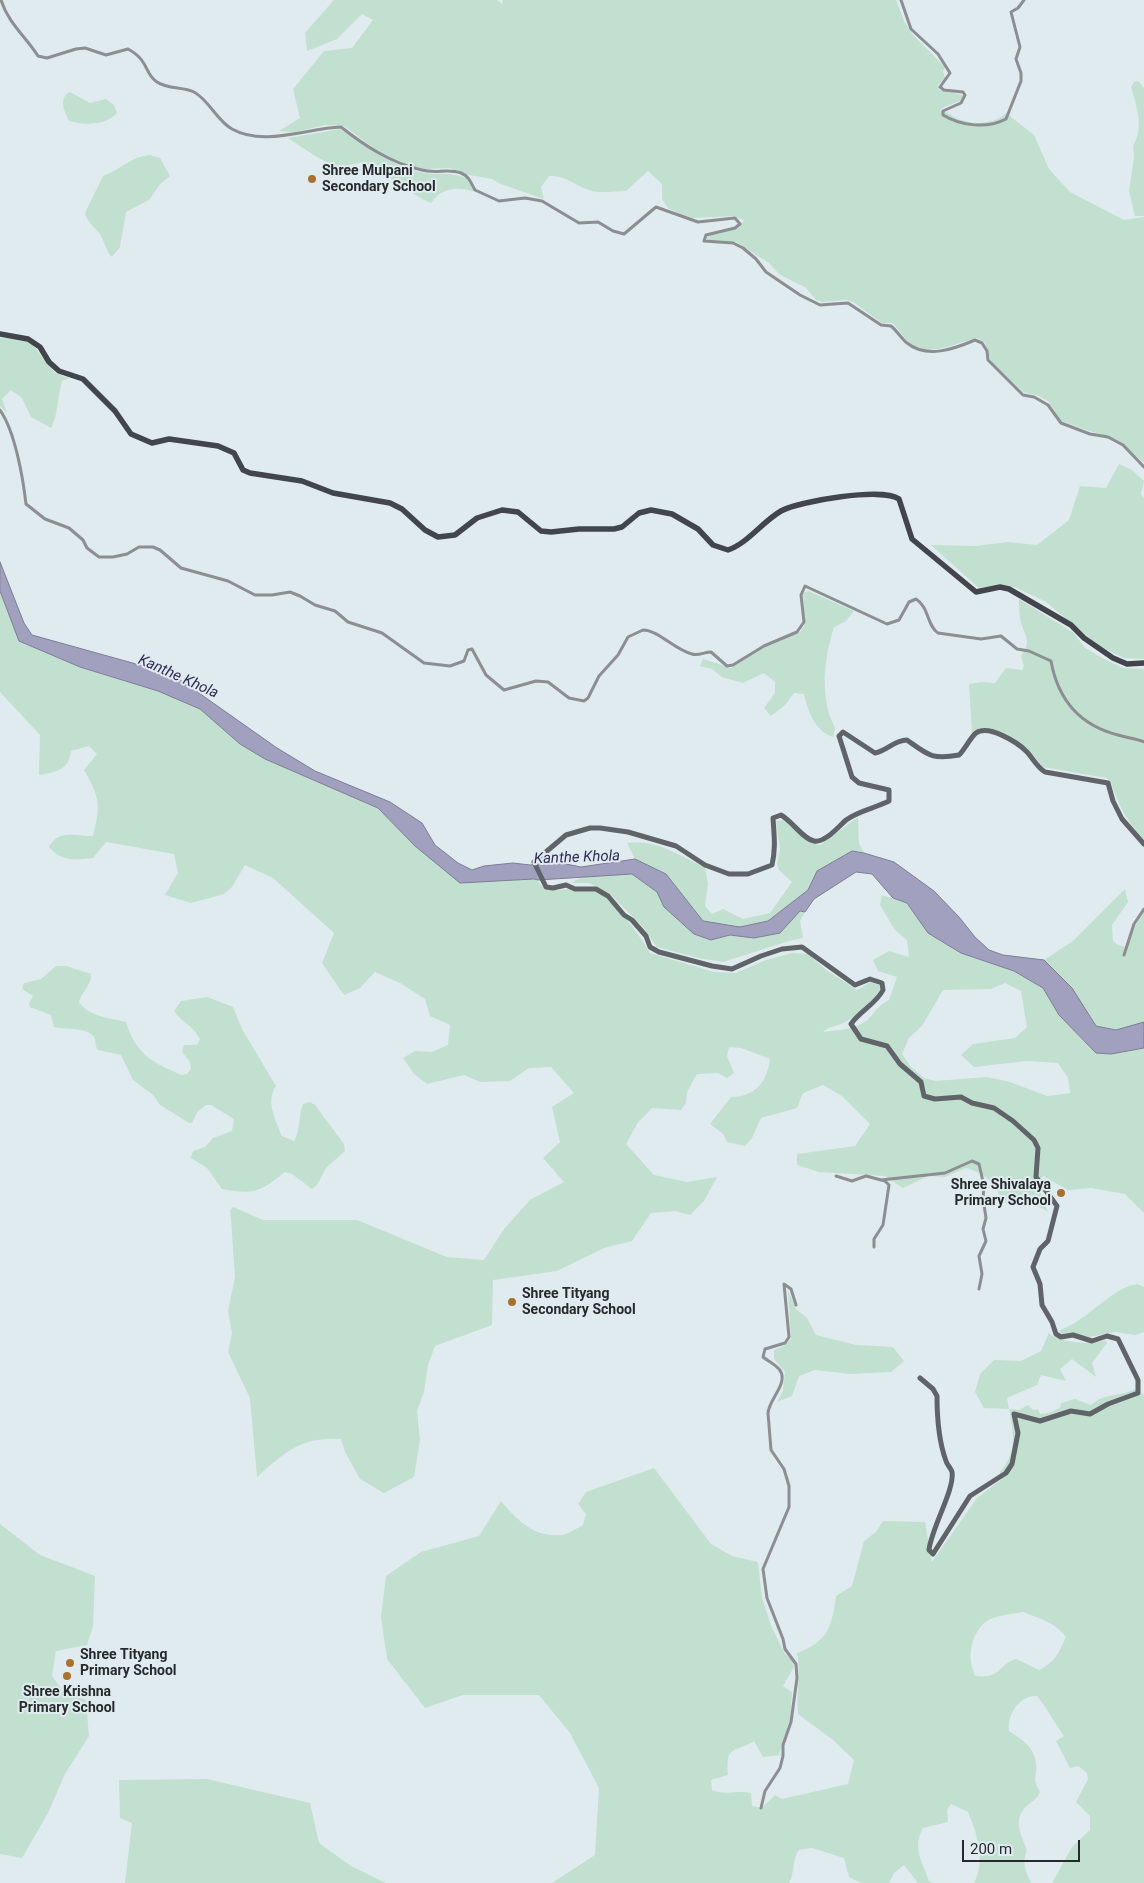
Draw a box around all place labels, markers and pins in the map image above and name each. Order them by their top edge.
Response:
place label: Shree Mulpani Secondary School [322,163,436,196]
marker: Shree Mulpani Secondary School [306,173,318,185]
place label: Shree Shivalaya Primary School [951,1177,1051,1210]
marker: Shree Shivalaya Primary School [1055,1187,1067,1199]
place label: Shree Tityang Secondary School [522,1286,636,1318]
marker: Shree Tityang Secondary School [506,1296,518,1308]
place label: Shree Tityang Primary School [80,1647,177,1680]
marker: Shree Tityang Primary School [64,1657,76,1669]
marker: Shree Krishna Primary School [61,1670,73,1682]
place label: Shree Krishna Primary School [19,1684,115,1716]

